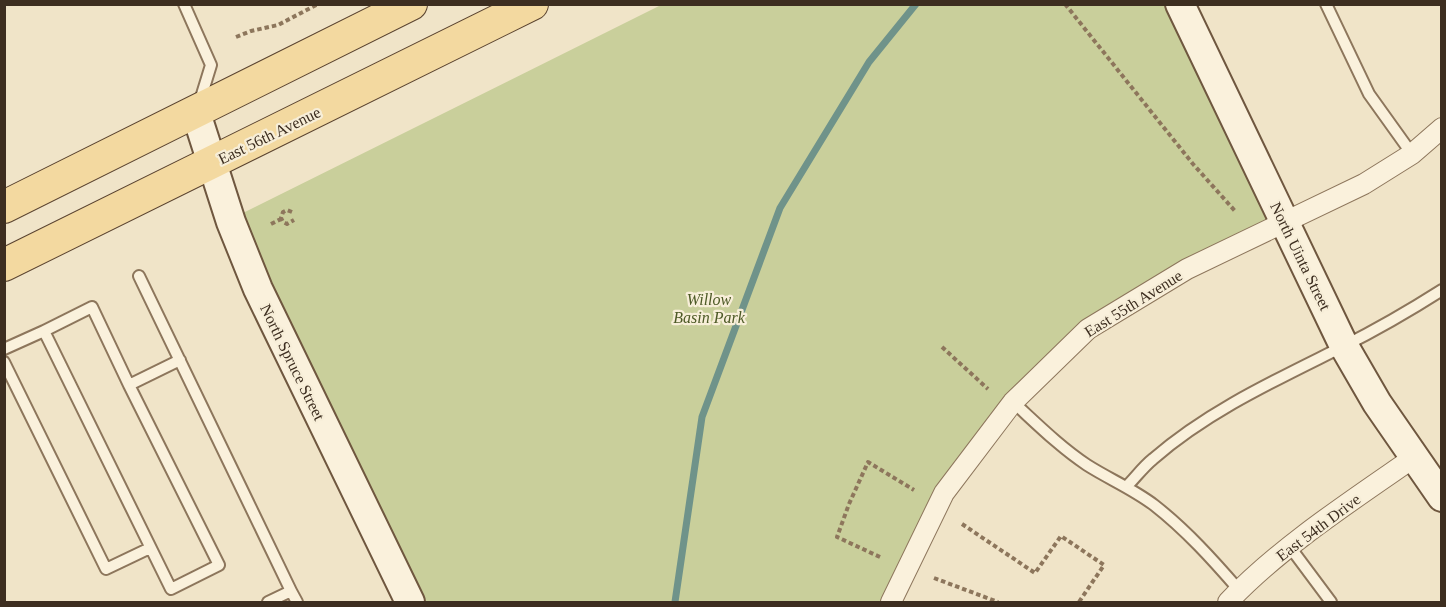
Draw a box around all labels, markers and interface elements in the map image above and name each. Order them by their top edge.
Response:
street label: East 56th Avenue [215,103,323,168]
street label: North Uinta Street [1267,199,1334,314]
street label: East 55th Avenue [1081,267,1185,340]
park label: Willow Basin Park [673,291,746,326]
street label: North Spruce Street [256,301,328,424]
street label: East 54th Drive [1273,490,1364,564]

